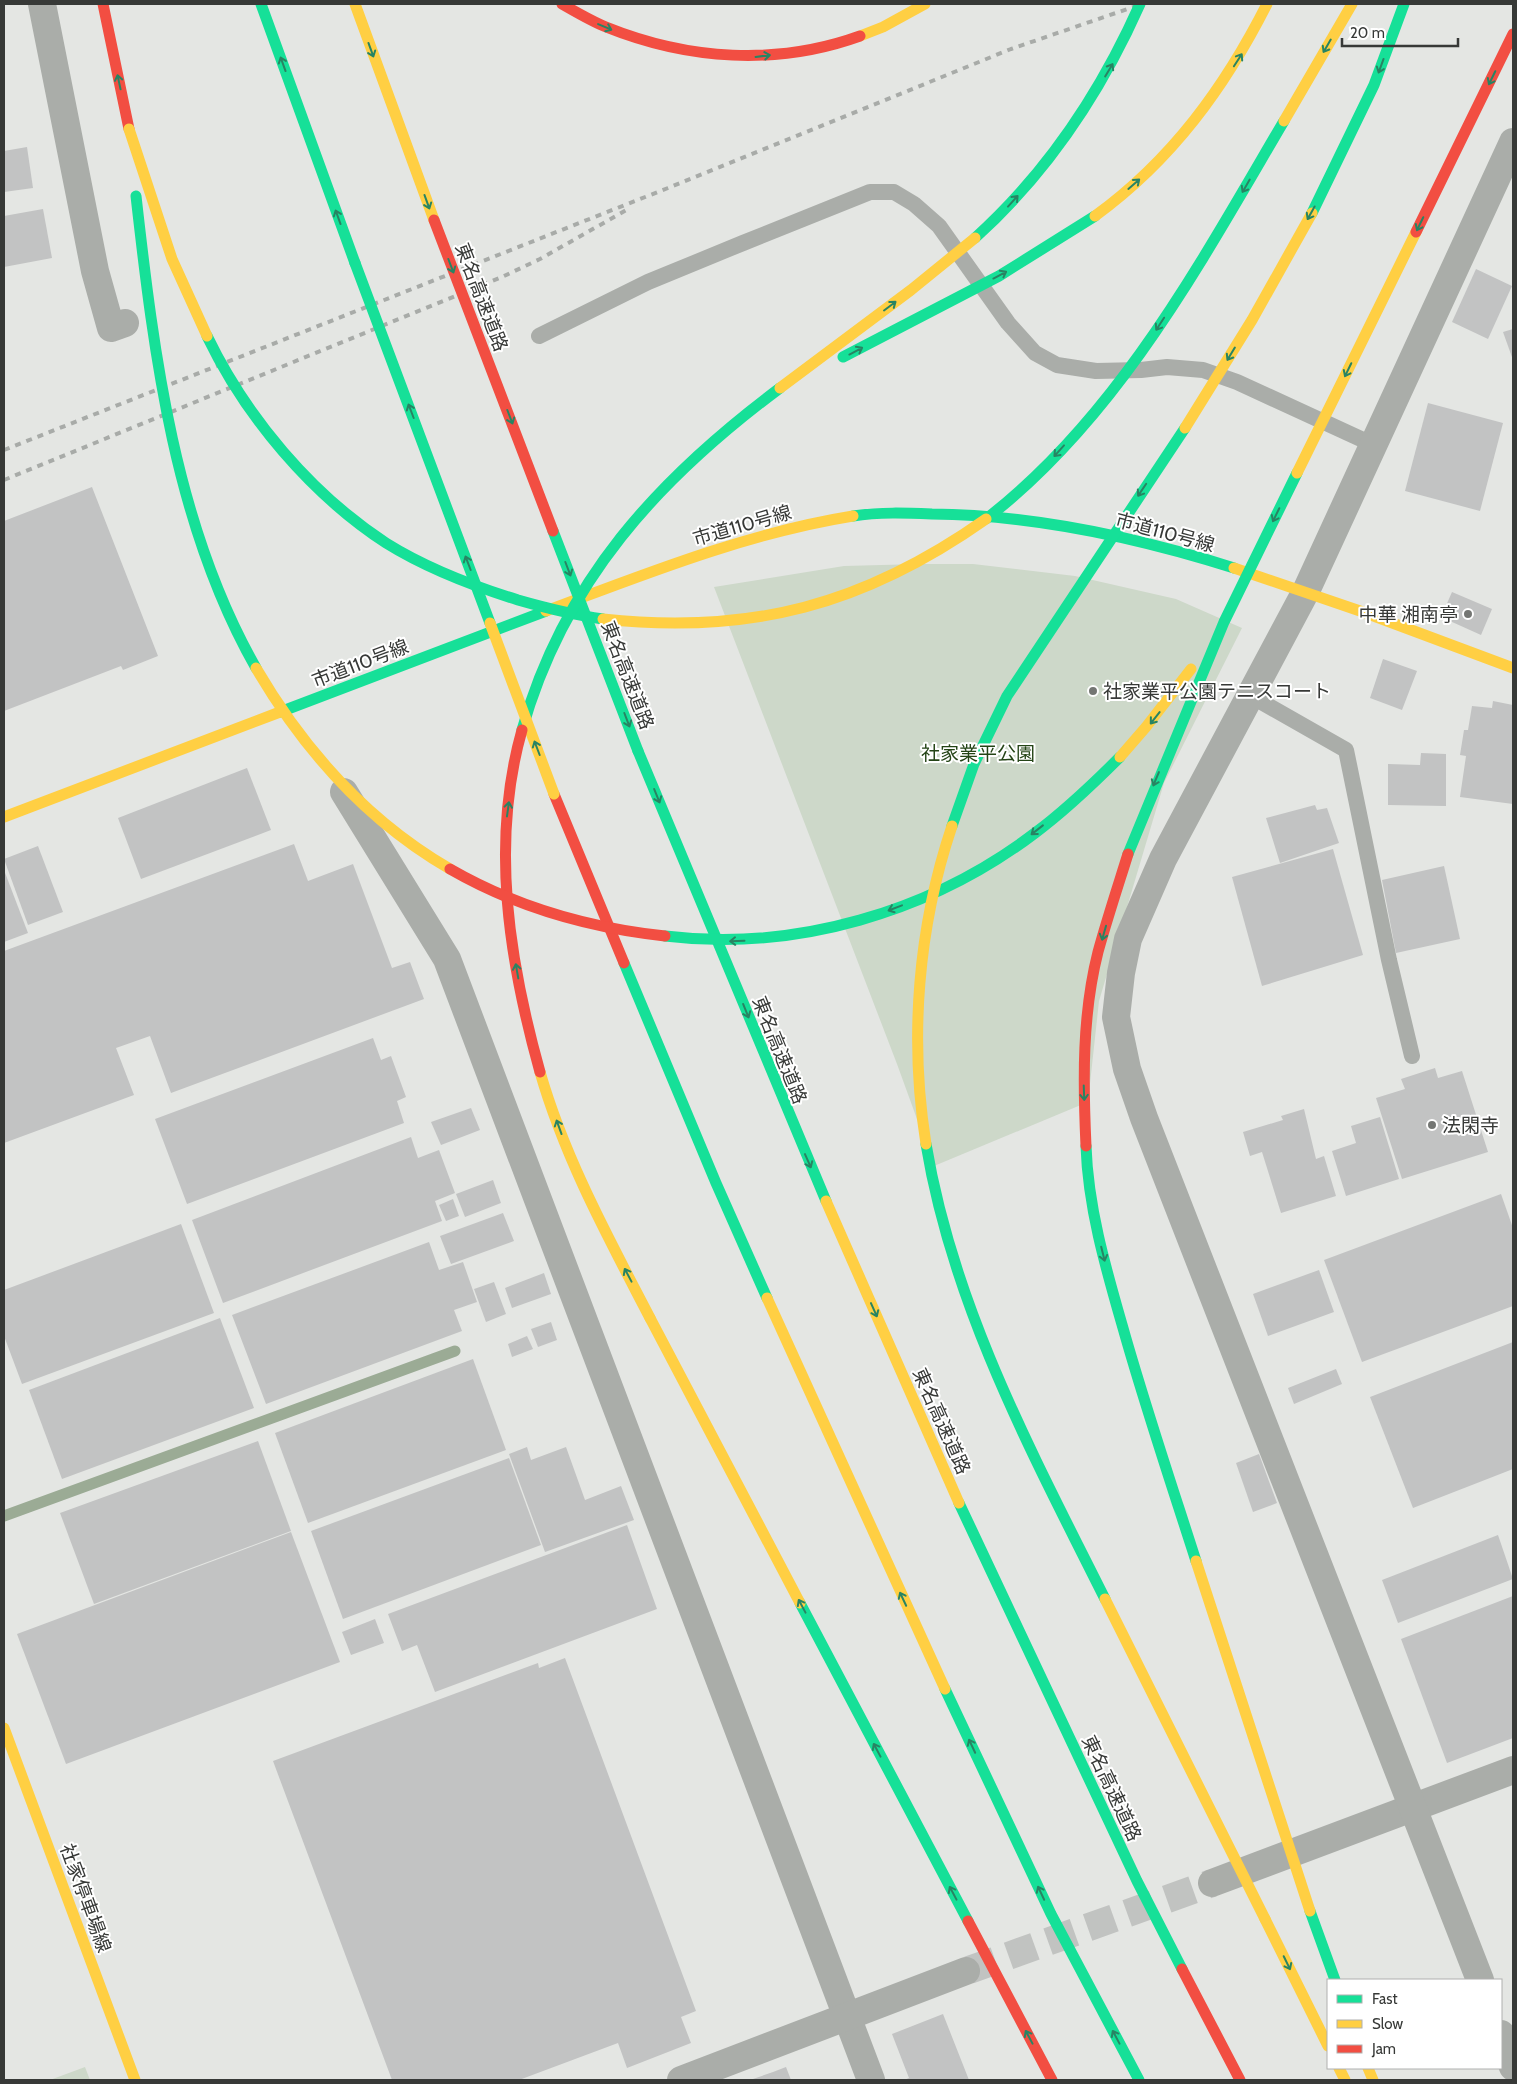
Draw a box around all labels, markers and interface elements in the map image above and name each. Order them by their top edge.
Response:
scale bar [1342,15,1458,47]
one-way arrow [597,22,612,32]
text: 20 m [1350,24,1385,42]
one-way arrow [1322,38,1332,52]
one-way arrow [368,42,377,57]
one-way arrow [754,51,770,61]
one-way arrow [1233,53,1243,67]
one-way arrow [278,57,287,73]
one-way arrow [1376,58,1385,73]
one-way arrow [1105,64,1115,78]
one-way arrow [1487,70,1496,85]
one-way arrow [114,74,123,90]
one-way arrow [1127,178,1140,190]
one-way arrow [1240,179,1250,193]
one-way arrow [423,194,432,209]
one-way arrow [1007,194,1019,207]
one-way arrow [1306,205,1316,220]
one-way arrow [333,210,342,225]
one-way arrow [1415,216,1424,231]
street label: 東名高速道路 [450,240,513,355]
one-way arrow [447,257,456,273]
one-way arrow [992,270,1007,279]
one-way arrow [883,300,896,311]
one-way arrow [1154,317,1165,331]
one-way arrow [848,345,863,355]
one-way arrow [1226,347,1236,361]
one-way arrow [1343,362,1352,377]
one-way arrow [406,404,415,420]
one-way arrow [506,409,515,424]
one-way arrow [1053,445,1065,458]
one-way arrow [1137,483,1148,497]
street label: 市道110号線 [690,500,794,551]
street label: 市道110号線 [1113,508,1217,557]
one-way arrow [1271,508,1281,523]
one-way arrow [463,556,472,572]
one-way arrow [564,561,573,576]
place label: 中華 湘南亭 [1359,603,1458,626]
marker: 中華 湘南亭 [1462,608,1474,620]
street label: 東名高速道路 [596,618,659,733]
street label: 市道110号線 [309,635,412,692]
place label: 社家業平公園テニスコート [1103,680,1331,703]
marker: 社家業平公園テニスコート [1087,685,1099,697]
one-way arrow [623,712,632,728]
one-way arrow [1150,712,1161,725]
one-way arrow [532,741,541,757]
park label: 社家業平公園 [921,742,1035,765]
one-way arrow [1151,771,1161,786]
one-way arrow [653,788,662,803]
one-way arrow [503,801,513,817]
one-way arrow [1031,824,1044,835]
one-way arrow [888,904,904,913]
one-way arrow [1098,924,1108,940]
one-way arrow [729,936,746,946]
one-way arrow [512,963,522,979]
street label: 東名高速道路 [748,993,812,1107]
one-way arrow [741,1003,751,1018]
one-way arrow [1079,1085,1088,1101]
place label: 法閑寺 [1442,1114,1499,1137]
marker: 法閑寺 [1426,1119,1438,1131]
one-way arrow [554,1120,563,1136]
one-way arrow [804,1153,814,1168]
one-way arrow [1099,1246,1108,1262]
one-way arrow [622,1268,632,1282]
one-way arrow [869,1302,879,1317]
street label: 東名高速道路 [908,1364,975,1478]
one-way arrow [898,1592,907,1607]
one-way arrow [797,1599,806,1614]
street label: 東名高速道路 [1077,1732,1146,1845]
one-way arrow [967,1739,976,1754]
one-way arrow [872,1743,882,1757]
street label: 社家停車場線 [55,1841,116,1956]
one-way arrow [948,1886,958,1901]
one-way arrow [1036,1886,1046,1901]
one-way arrow [1283,1955,1292,1970]
legend [1327,1979,1502,2069]
text: Fast [1372,1990,1397,2008]
text: Slow [1372,2015,1403,2033]
one-way arrow [1024,2030,1033,2045]
one-way arrow [1111,2030,1120,2045]
text: Jam [1371,2040,1396,2058]

